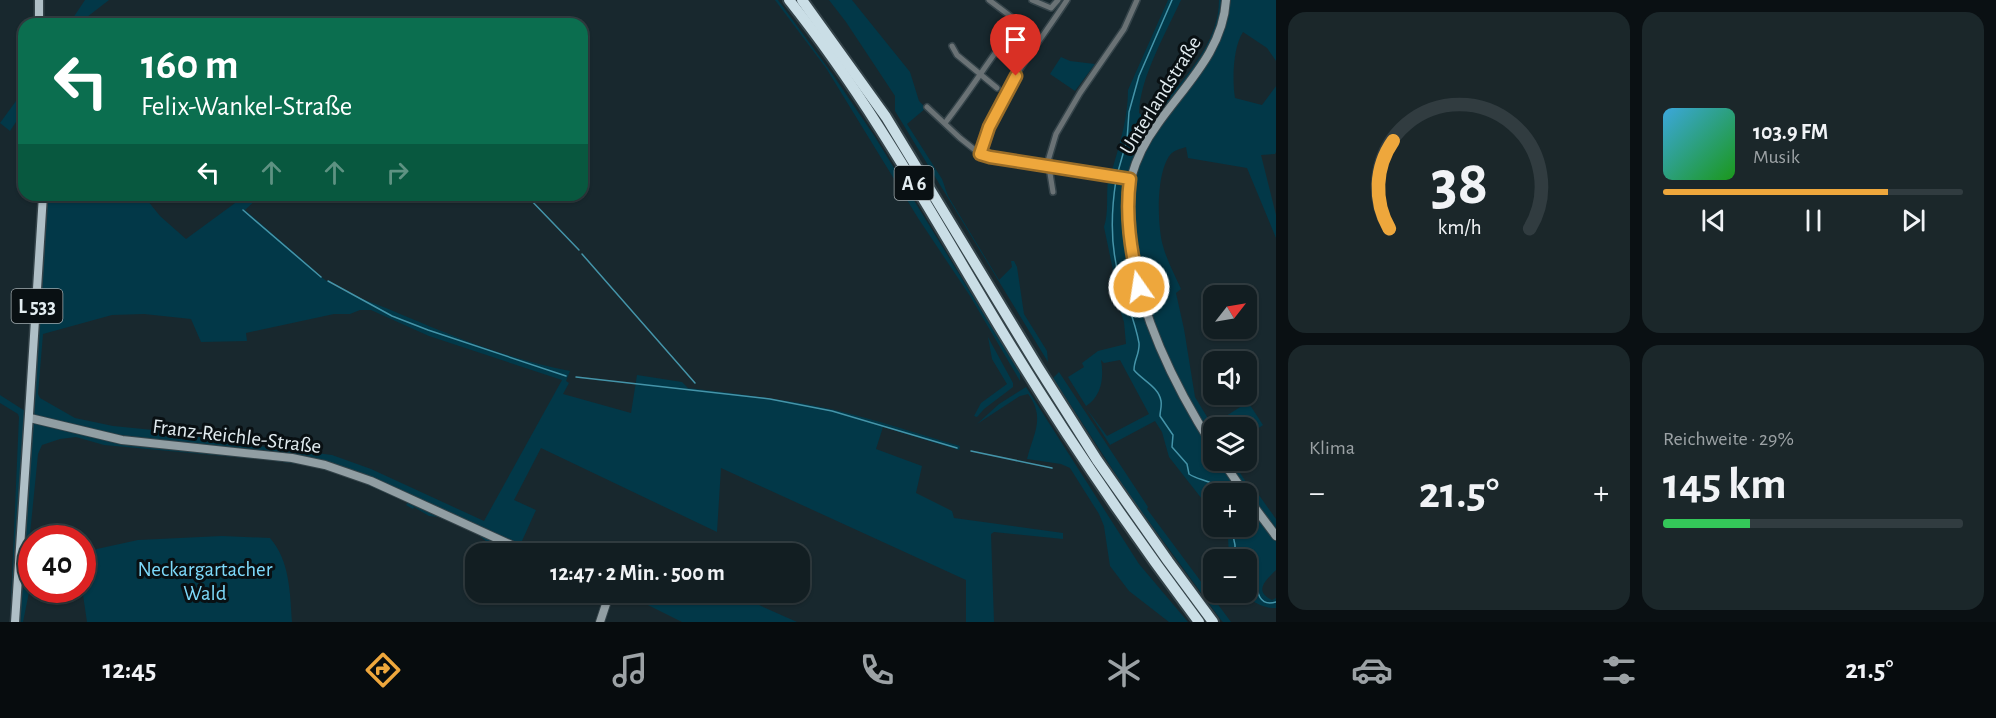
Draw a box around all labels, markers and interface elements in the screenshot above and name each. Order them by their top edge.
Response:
pin [990,14,1041,76]
icon: arrive [999,23,1032,56]
street label: Unterlandstraße [1116,32,1205,158]
icon: left [42,42,120,120]
text: 160 m [141,44,239,86]
text: Felix-Wankel-Straße [141,93,352,120]
text: 103.9 FM [1753,121,1828,143]
text: Musik [1753,147,1800,167]
text: 38 [1430,154,1488,216]
icon: left [192,156,225,189]
icon: ahead [255,156,288,189]
icon: ahead [318,156,351,189]
icon: right [381,156,414,189]
road number: A 6 [894,166,934,200]
icon: previous [1697,204,1730,237]
icon: pause [1797,204,1830,237]
icon: next [1897,204,1930,237]
text: km/h [1437,218,1481,239]
position arrow [1107,255,1171,319]
north arrow [1203,285,1257,339]
map controls [1203,285,1257,603]
road number: L 533 [12,289,63,323]
button: sound [1203,351,1257,405]
street label: Franz-Reichle-Straße [151,416,323,457]
button: layers [1203,417,1257,471]
text: Reichweite · 29% [1663,429,1794,449]
text: Klima [1309,438,1355,458]
text: 145 km [1663,462,1787,507]
text: 21.5° [1419,471,1499,516]
text: − [1309,477,1325,510]
text: + [1593,477,1609,510]
button: + [1203,483,1257,537]
speed limit sign: 40 [18,525,96,603]
button: − [1203,549,1257,603]
park label: Neckargartacher Wald [137,559,273,604]
text: 12:47 · 2 Min. · 500 m [550,562,725,584]
icon: directions [362,649,404,691]
icon: music [609,649,651,691]
icon: phone [856,649,898,691]
icon: climate [1103,649,1145,691]
icon: car [1351,649,1393,691]
icon: filters [1598,649,1640,691]
text: 12:45 [103,656,156,683]
text: 21.5° [1845,656,1893,683]

